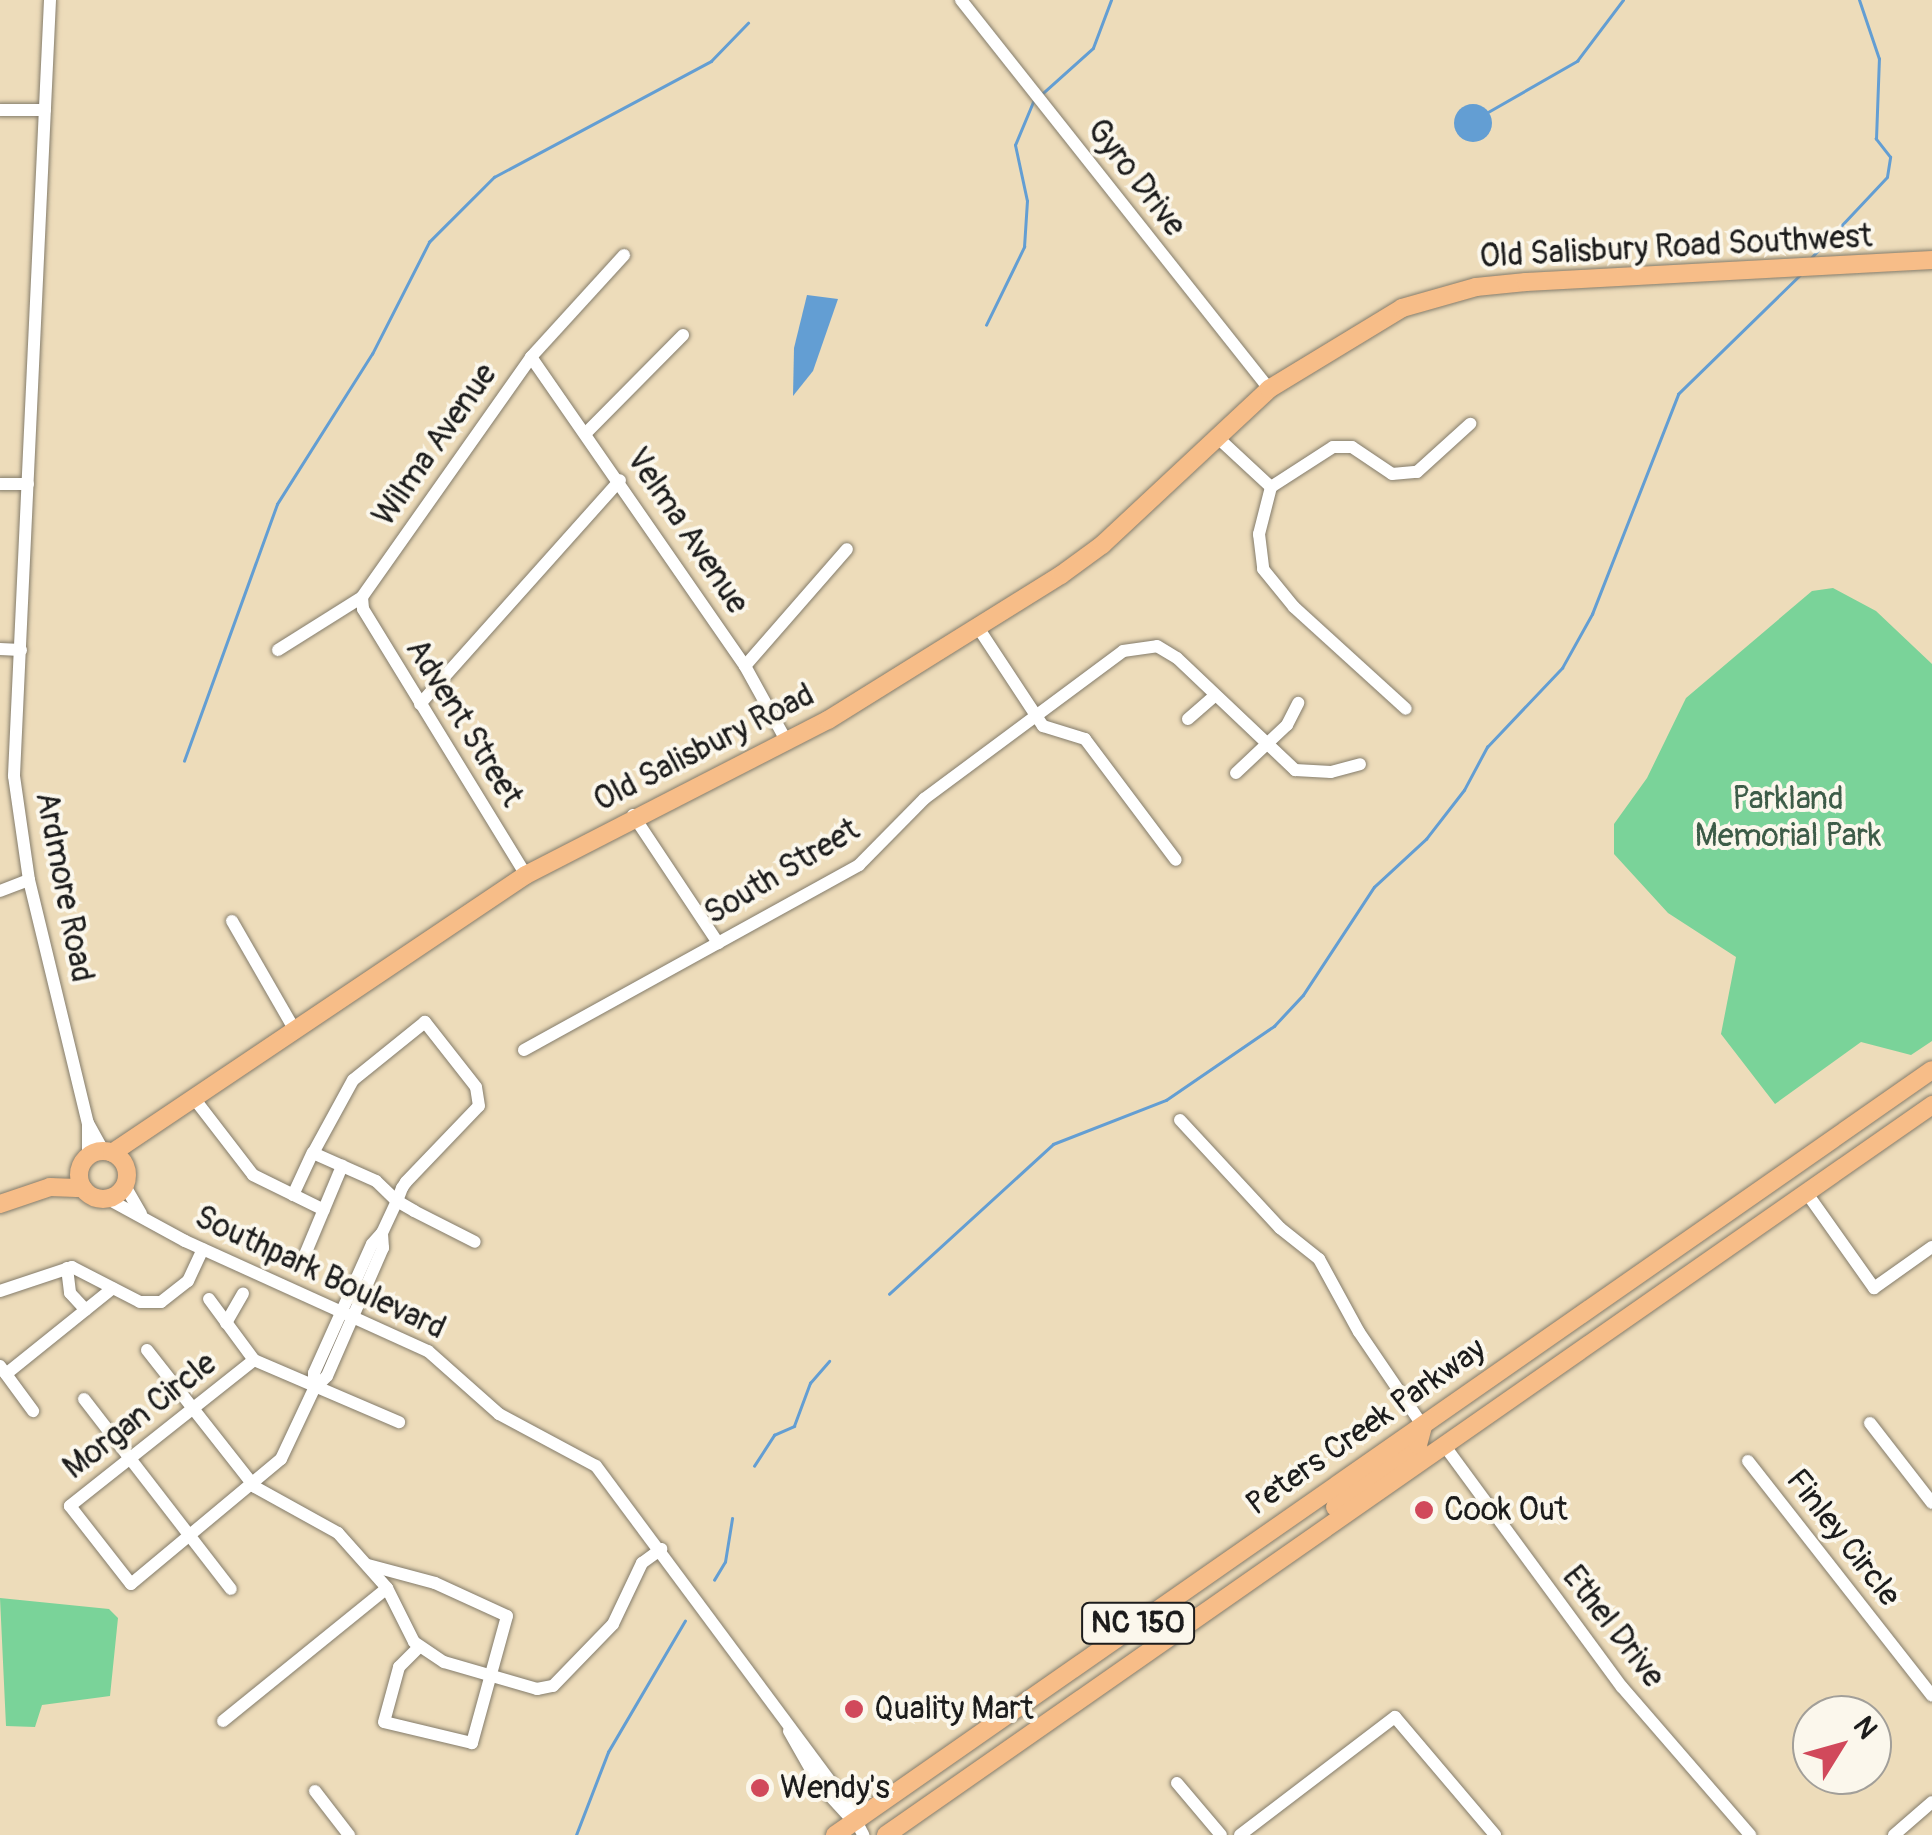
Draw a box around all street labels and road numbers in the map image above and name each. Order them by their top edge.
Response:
street label: Gyro Drive [1078,112,1194,244]
street label: Old Salisbury Road Southwest [1479,218,1873,276]
street label: Wilma Avenue [365,356,505,534]
street label: Velma Avenue [618,441,756,621]
street label: Advent Street [397,632,531,814]
street label: Old Salisbury Road [588,676,820,820]
street label: Ardmore Road [27,789,101,985]
street label: South Street [698,811,866,933]
street label: Southpark Boulevard [189,1198,451,1348]
street label: Peters Creek Parkway [1239,1330,1493,1524]
street label: Morgan Circle [56,1344,224,1488]
street label: Finley Circle [1778,1462,1908,1614]
street label: Ethel Drive [1554,1559,1672,1695]
road number: NC 150 [1080,1598,1196,1648]

